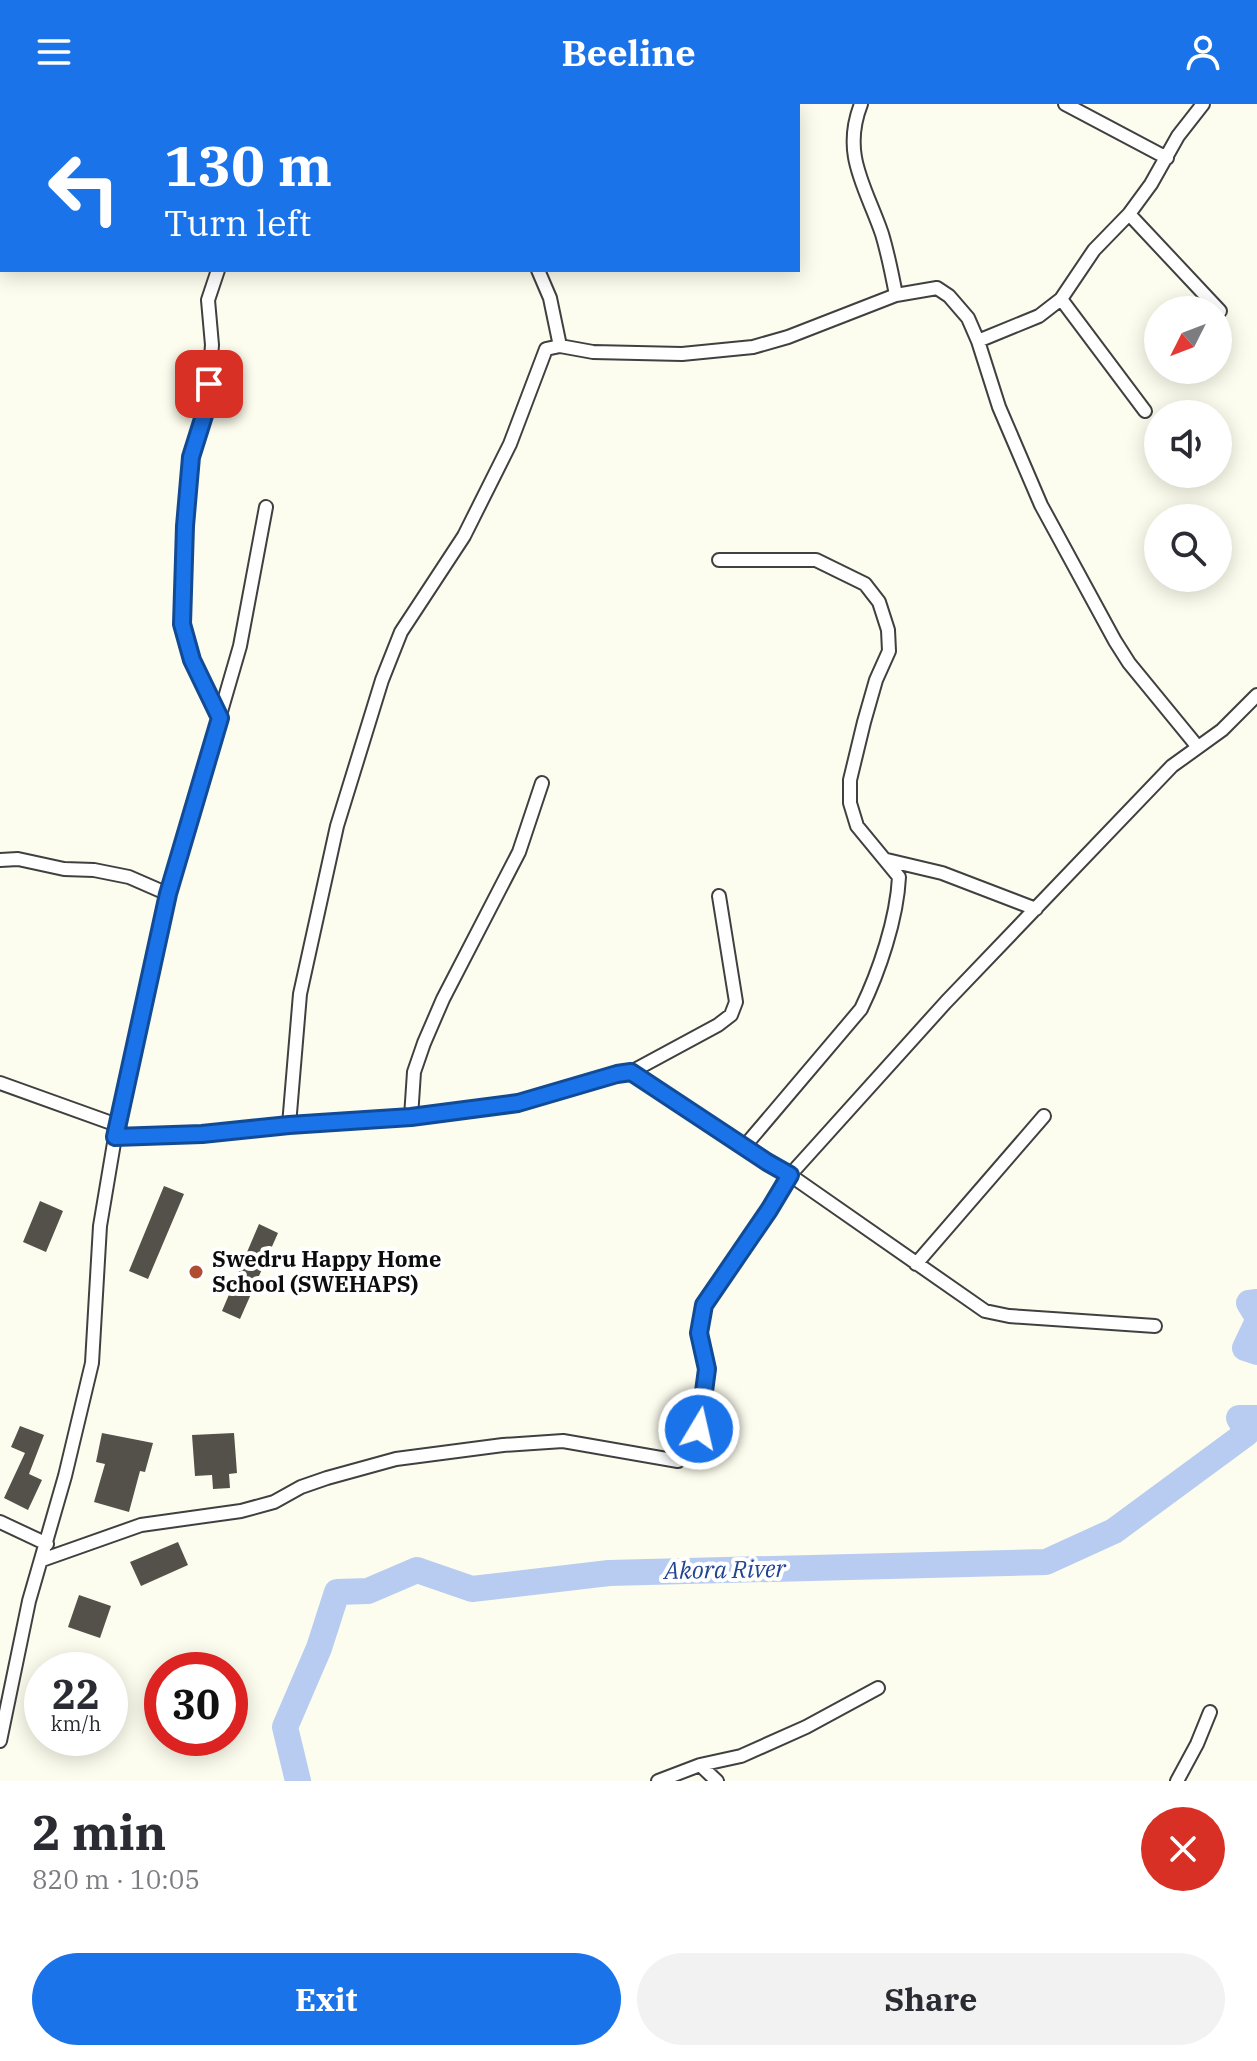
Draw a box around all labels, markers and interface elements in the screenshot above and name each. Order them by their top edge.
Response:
text: Beeline [561,29,696,76]
icon: menu [32,30,76,74]
icon: person [1181,30,1225,74]
text: 130 m [164,129,332,201]
icon: left [32,136,136,240]
text: Turn left [164,199,311,246]
north arrow [1144,296,1232,384]
map controls [1144,296,1232,592]
pin [175,350,243,418]
icon: arrive [187,362,231,406]
button: sound [1144,400,1232,488]
button: search [1144,504,1232,592]
place label: Swedru Happy Home School (SWEHAPS) [212,1244,441,1298]
marker: Swedru Happy Home School (SWEHAPS) [187,1263,205,1281]
position arrow [657,1387,741,1471]
water label: Akora River [662,1552,788,1586]
speed limit sign: 30 [144,1652,248,1756]
text: 22 [52,1668,100,1720]
text: km/h [51,1710,101,1737]
text: 2 min [32,1801,166,1863]
button: close [1141,1807,1225,1891]
text: 820 m · 10:05 [32,1862,200,1896]
button: Exit [32,1953,621,2045]
button: Share [637,1953,1225,2045]

